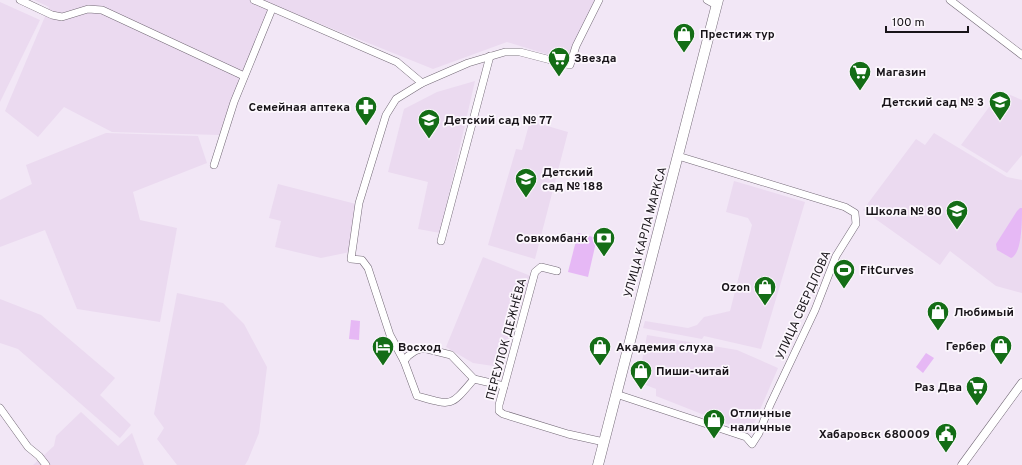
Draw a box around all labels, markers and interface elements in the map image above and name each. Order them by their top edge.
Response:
scale bar [886,8,968,34]
text: 100 m [892,15,925,31]
shop icon: Престиж тур [671,21,697,54]
place label: Престиж тур [700,27,775,43]
supermarket icon: Звезда [546,45,572,78]
place label: Звезда [574,51,616,67]
supermarket icon: Магазин [847,59,873,92]
place label: Магазин [876,65,926,81]
school or university icon: Детский сад № 3 [987,89,1013,122]
pharmacy icon: Семейная аптека [353,94,379,127]
place label: Детский сад № 3 [882,95,984,111]
place label: Семейная аптека [249,100,350,116]
school or university icon: Детский сад № 77 [416,107,442,140]
place label: Детский сад № 77 [444,113,552,129]
place label: Детский сад № 188 [542,165,603,195]
street label: УЛИЦА КАРЛА МАРКСА [621,165,671,300]
school or university icon: Детский сад № 188 [513,166,539,199]
school or university icon: Школа № 80 [944,198,970,231]
place label: Школа № 80 [866,204,942,220]
bank icon: Совкомбанк [591,225,617,258]
place label: Совкомбанк [516,231,588,247]
street label: УЛИЦА СВЕРДЛОВА [773,248,835,362]
sports icon: FitCurves [831,257,857,290]
place label: FitCurves [860,263,914,279]
shop icon: Ozon [752,274,778,307]
street label: ПЕРЕУЛОК ДЕЖНЁВА [483,277,531,402]
place label: Ozon [721,280,750,296]
shop icon: Любимый [925,299,951,332]
place label: Любимый [954,305,1014,321]
shop icon: Гербер [988,333,1014,366]
hotel icon: Восход [370,334,396,367]
shop icon: Академия слуха [587,334,613,367]
place label: Гербер [946,339,986,355]
place label: Восход [398,340,441,356]
place label: Академия слуха [616,340,714,356]
shop icon: Пиши-читай [628,358,654,391]
place label: Пиши-читай [656,364,729,380]
supermarket icon: Раз Два [964,374,990,407]
place label: Раз Два [914,380,962,396]
place label: Отличные наличные [730,406,792,436]
shop icon: Отличные наличные [701,407,727,440]
public building icon: Хабаровск 680009 [933,421,959,454]
place label: Хабаровск 680009 [819,427,930,443]

